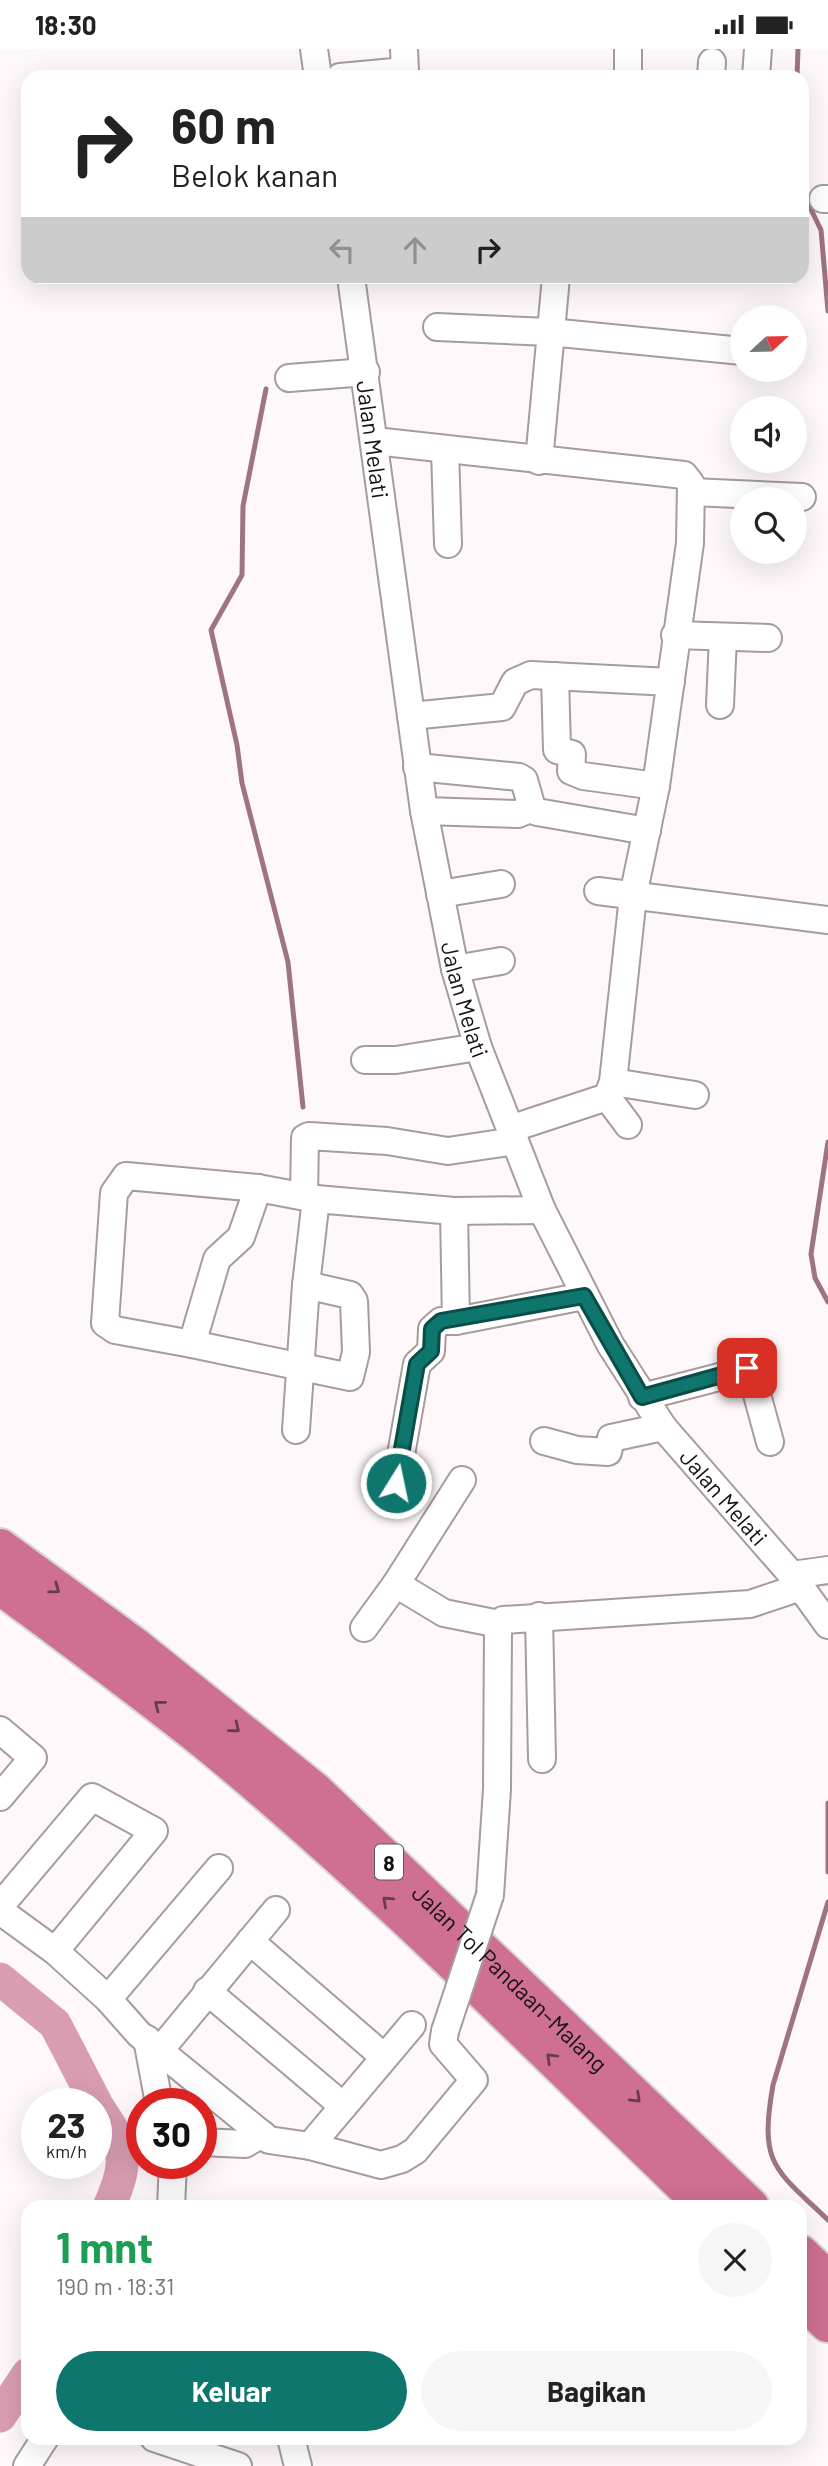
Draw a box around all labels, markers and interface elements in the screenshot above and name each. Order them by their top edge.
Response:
text: 18:30 [35,9,97,40]
text: 60 m [171,95,276,154]
icon: right [56,98,147,189]
text: Belok kanan [171,155,338,193]
icon: left [323,231,361,269]
icon: ahead [396,231,434,269]
icon: right [469,231,507,269]
north arrow [730,305,807,381]
map controls [730,305,807,564]
street label: Jalan Melati [351,379,395,500]
button: sound [730,396,807,473]
button: search [730,487,807,564]
street label: Jalan Melati [436,939,495,1062]
pin [717,1338,777,1398]
icon: arrive [728,1349,766,1387]
street label: Jalan Melati [674,1443,774,1551]
position arrow [359,1446,433,1520]
one-way arrow [47,1580,60,1593]
one-way arrow [154,1700,166,1713]
one-way arrow [228,1719,240,1732]
road number: 8 [375,1845,403,1879]
street label: Jalan Tol Pandaan–Malang [406,1878,614,2078]
one-way arrow [382,1897,395,1909]
one-way arrow [547,2053,560,2066]
speed limit sign: 30 [126,2088,217,2179]
one-way arrow [628,2090,641,2102]
text: 23 [47,2103,86,2145]
text: km/h [46,2140,87,2162]
text: 1 mnt [56,2221,153,2271]
button: close [698,2223,772,2297]
text: 190 m · 18:31 [56,2272,174,2300]
button: Keluar [56,2351,407,2431]
button: Bagikan [421,2351,772,2431]

